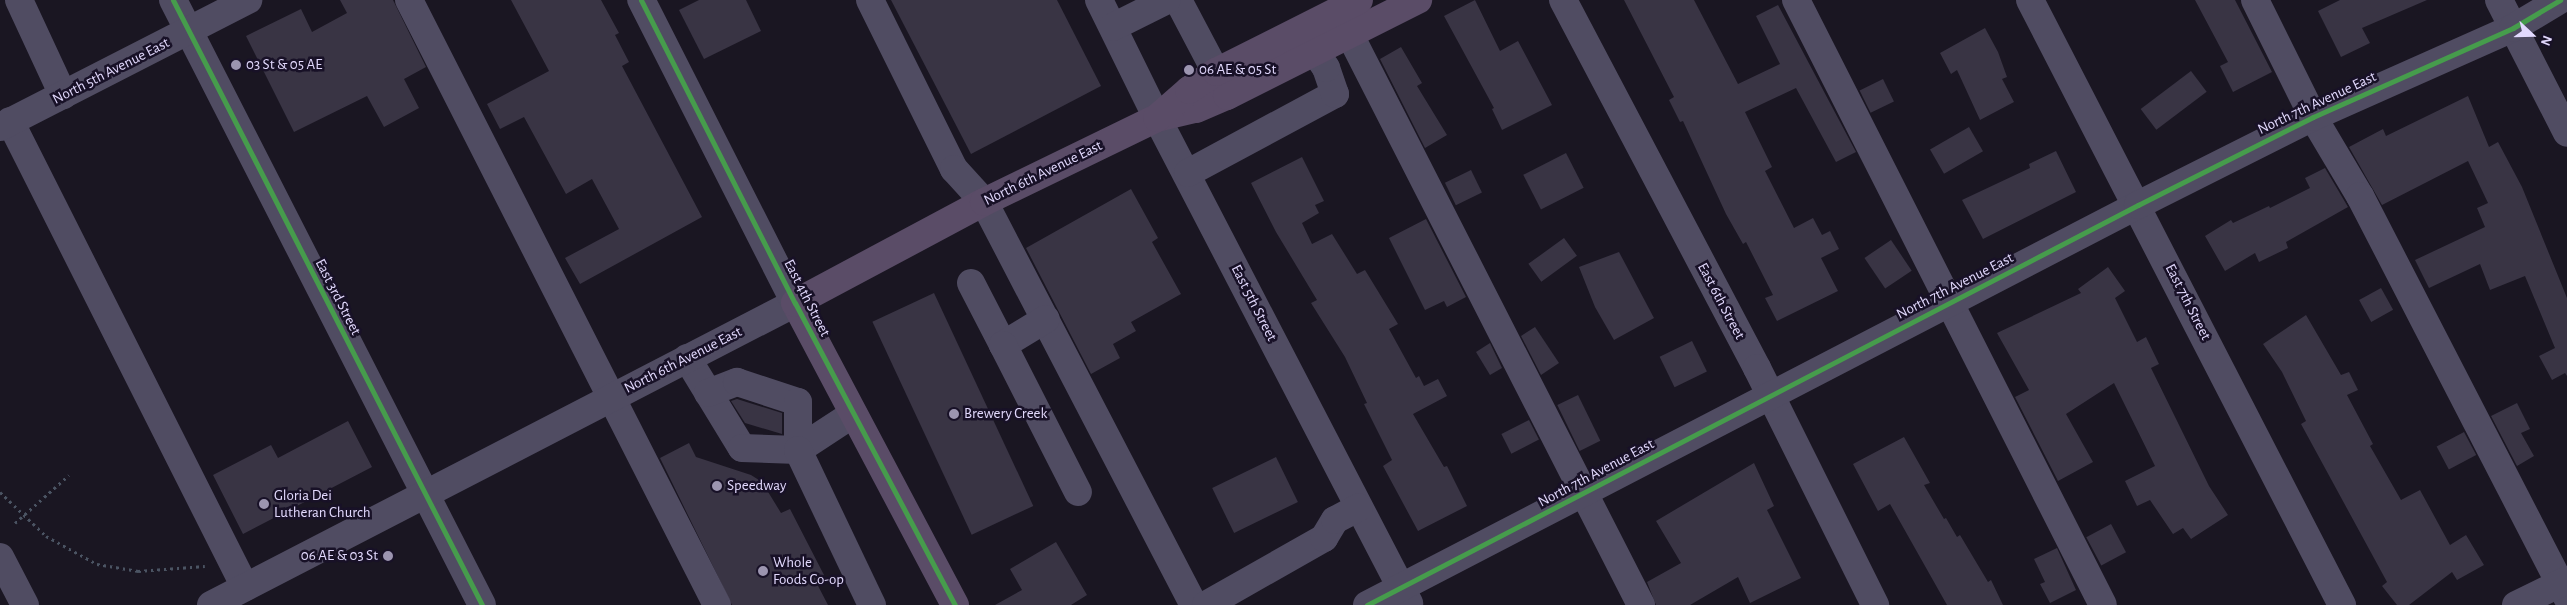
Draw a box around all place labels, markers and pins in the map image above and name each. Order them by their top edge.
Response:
place label: 03 St & 05 AE [246,56,322,74]
marker: 03 St & 05 AE [230,59,242,71]
place label: 06 AE & 05 St [1199,61,1276,79]
marker: 06 AE & 05 St [1183,64,1195,76]
place label: Brewery Creek [964,405,1047,423]
marker: Brewery Creek [948,408,960,420]
place label: Speedway [727,477,786,495]
marker: Speedway [711,480,723,492]
place label: Gloria Dei Lutheran Church [274,486,371,521]
marker: Gloria Dei Lutheran Church [258,498,270,510]
place label: 06 AE & 03 St [301,547,378,565]
marker: 06 AE & 03 St [382,550,394,562]
place label: Whole Foods Co-op [773,553,844,588]
marker: Whole Foods Co-op [757,565,769,577]

